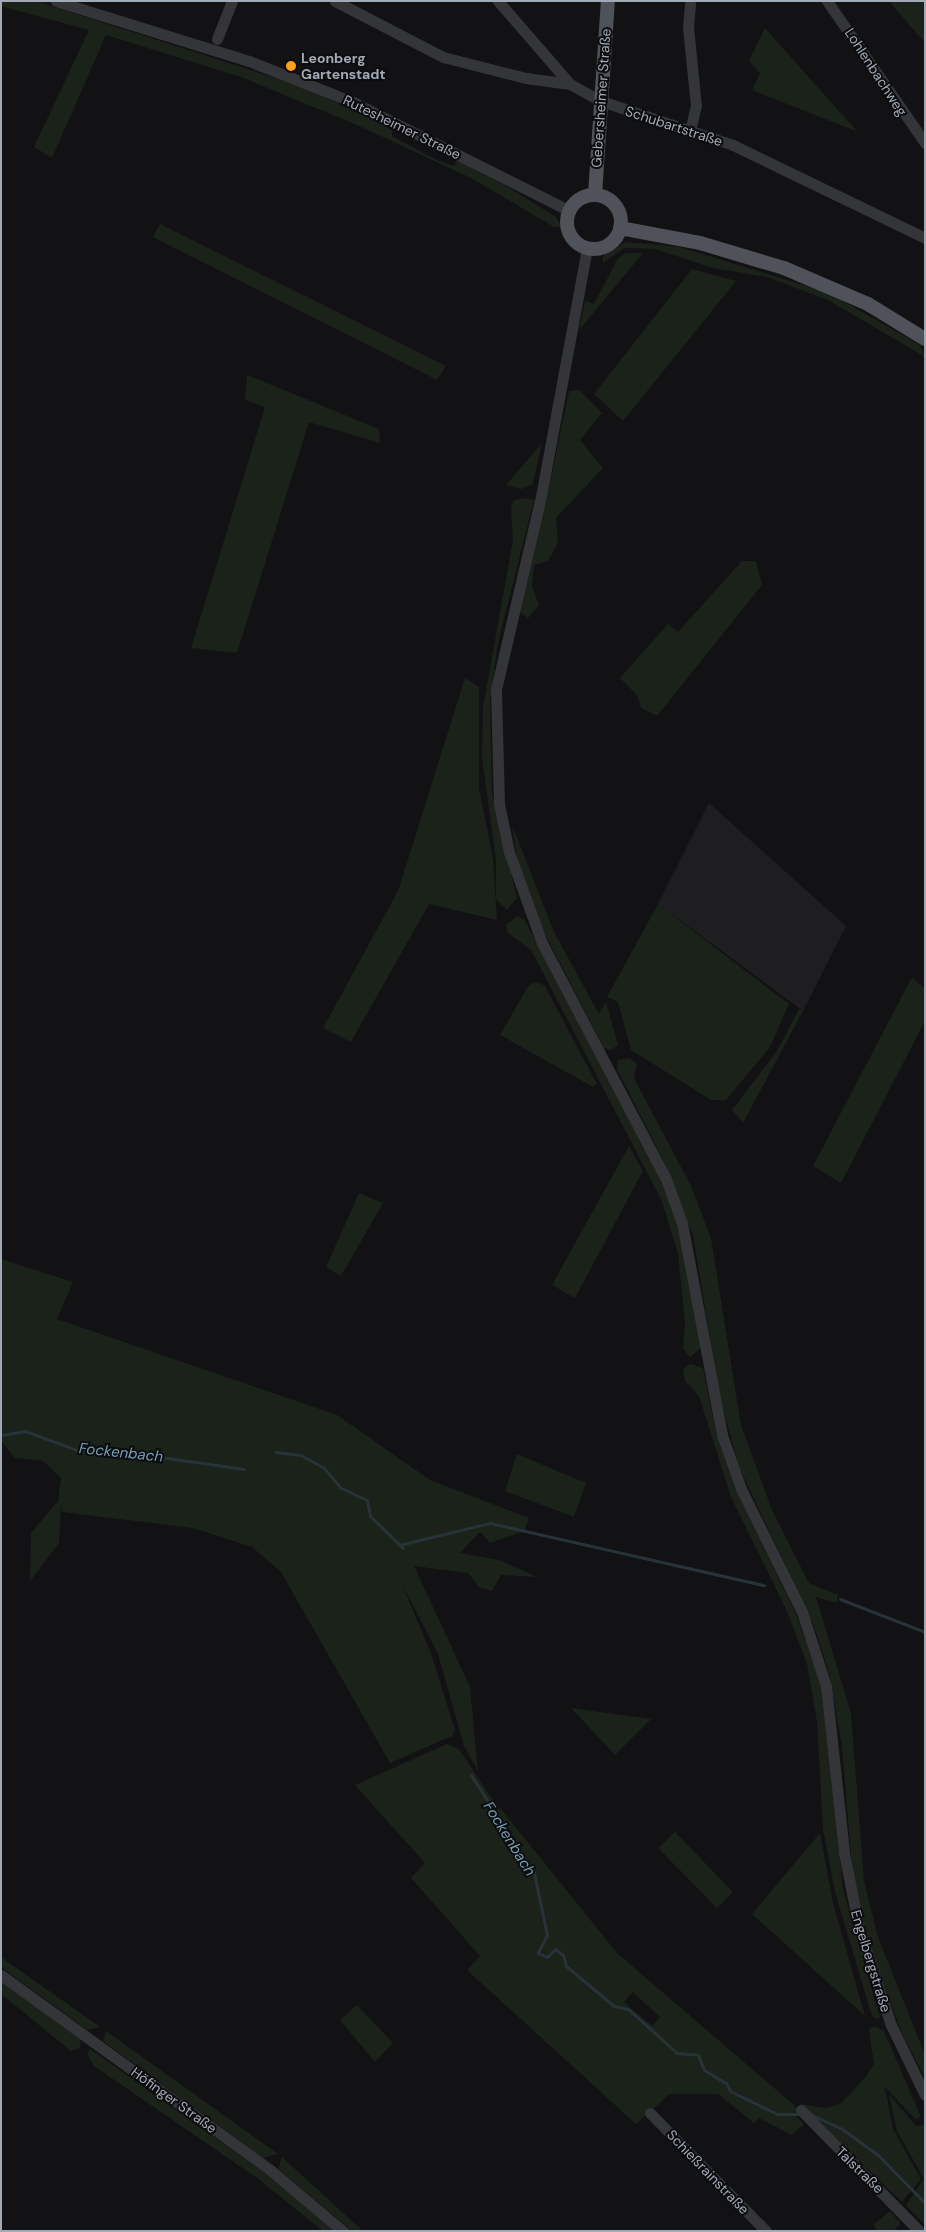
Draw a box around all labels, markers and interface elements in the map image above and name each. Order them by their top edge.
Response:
street label: Lohlenbachweg [841,25,911,119]
street label: Gebersheimer Straße [588,28,614,168]
place label: Leonberg Gartenstadt [301,50,386,82]
marker: Leonberg Gartenstadt [285,60,297,72]
street label: Rutesheimer Straße [340,91,464,163]
street label: Schubartstraße [623,102,725,150]
water label: Fockenbach [78,1440,164,1466]
water label: Fockenbach [479,1798,539,1880]
street label: Engelbergstraße [847,1908,895,2014]
street label: Höfinger Straße [128,2063,220,2137]
street label: Schießrainstraße [663,2126,753,2218]
street label: Talstraße [833,2143,887,2197]

